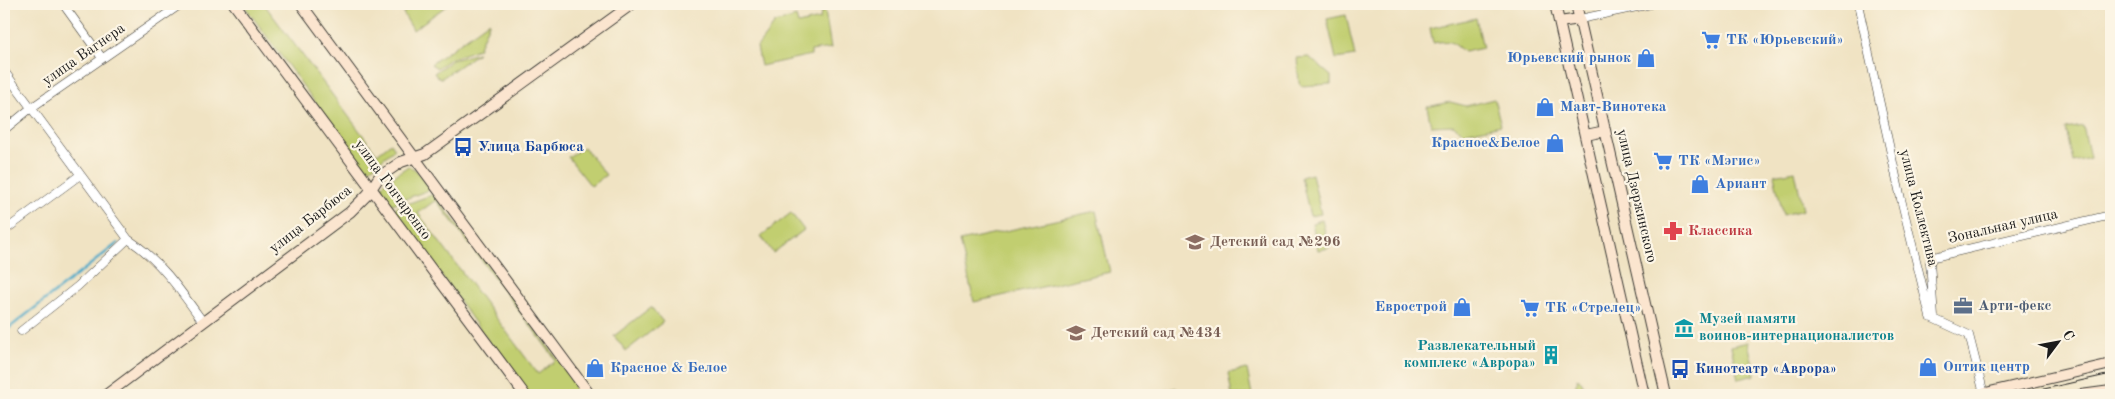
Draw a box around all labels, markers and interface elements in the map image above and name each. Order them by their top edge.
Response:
street label: улица Вагнера [40,21,129,89]
supermarket icon: ТК «Юрьевский» [1700,29,1722,51]
place label: ТК «Юрьевский» [1726,33,1844,48]
shop icon: Юрьевский рынок [1635,47,1657,69]
place label: Юрьевский рынок [1507,51,1631,66]
shop icon: Мавт-Винотека [1534,96,1556,118]
place label: Мавт-Винотека [1560,100,1667,115]
street label: улица Дзержинского [1613,128,1659,264]
shop icon: Красное&Белое [1544,132,1566,154]
bus stop icon: Улица Барбюса [452,136,474,158]
place label: Красное&Белое [1431,136,1540,151]
street label: улица Гончаренко [351,137,433,243]
place label: Улица Барбюса [478,140,584,155]
street label: улица Коллектива [1896,148,1940,269]
supermarket icon: ТК «Мэгис» [1652,150,1674,172]
place label: ТК «Мэгис» [1678,154,1761,169]
shop icon: Ариант [1689,173,1711,195]
place label: Ариант [1715,177,1766,192]
street label: улица Барбюса [267,183,355,257]
street label: Зональная улица [1947,207,2060,247]
pharmacy icon: Классика [1662,220,1684,242]
place label: Классика [1688,224,1753,239]
school or university icon: Детский сад №296 [1184,231,1206,253]
place label: Детский сад №296 [1210,235,1341,250]
office icon: Арти-фекс [1952,295,1974,317]
shop icon: Еврострой [1451,296,1473,318]
supermarket icon: ТК «Стрелец» [1519,297,1541,319]
place label: Арти-фекс [1978,299,2052,314]
place label: Еврострой [1375,300,1447,315]
place label: ТК «Стрелец» [1545,301,1641,316]
place label: Музей памяти воинов-интернационалистов [1699,312,1894,344]
north arrow [2032,316,2082,366]
museum icon: Музей памяти воинов-интернационалистов [1673,317,1695,339]
school or university icon: Детский сад №434 [1065,322,1087,344]
place label: Детский сад №434 [1091,326,1221,341]
text: С [2060,328,2077,343]
place label: Развлекательный комплекс «Аврора» [1404,339,1536,371]
building icon: Развлекательный комплекс «Аврора» [1540,344,1562,366]
shop icon: Оптик центр [1917,356,1939,378]
shop icon: Красное & Белое [584,357,606,379]
bus stop icon: Кинотеатр «Аврора» [1669,358,1691,380]
place label: Оптик центр [1943,360,2030,375]
place label: Красное & Белое [610,361,727,376]
place label: Кинотеатр «Аврора» [1695,362,1837,377]

